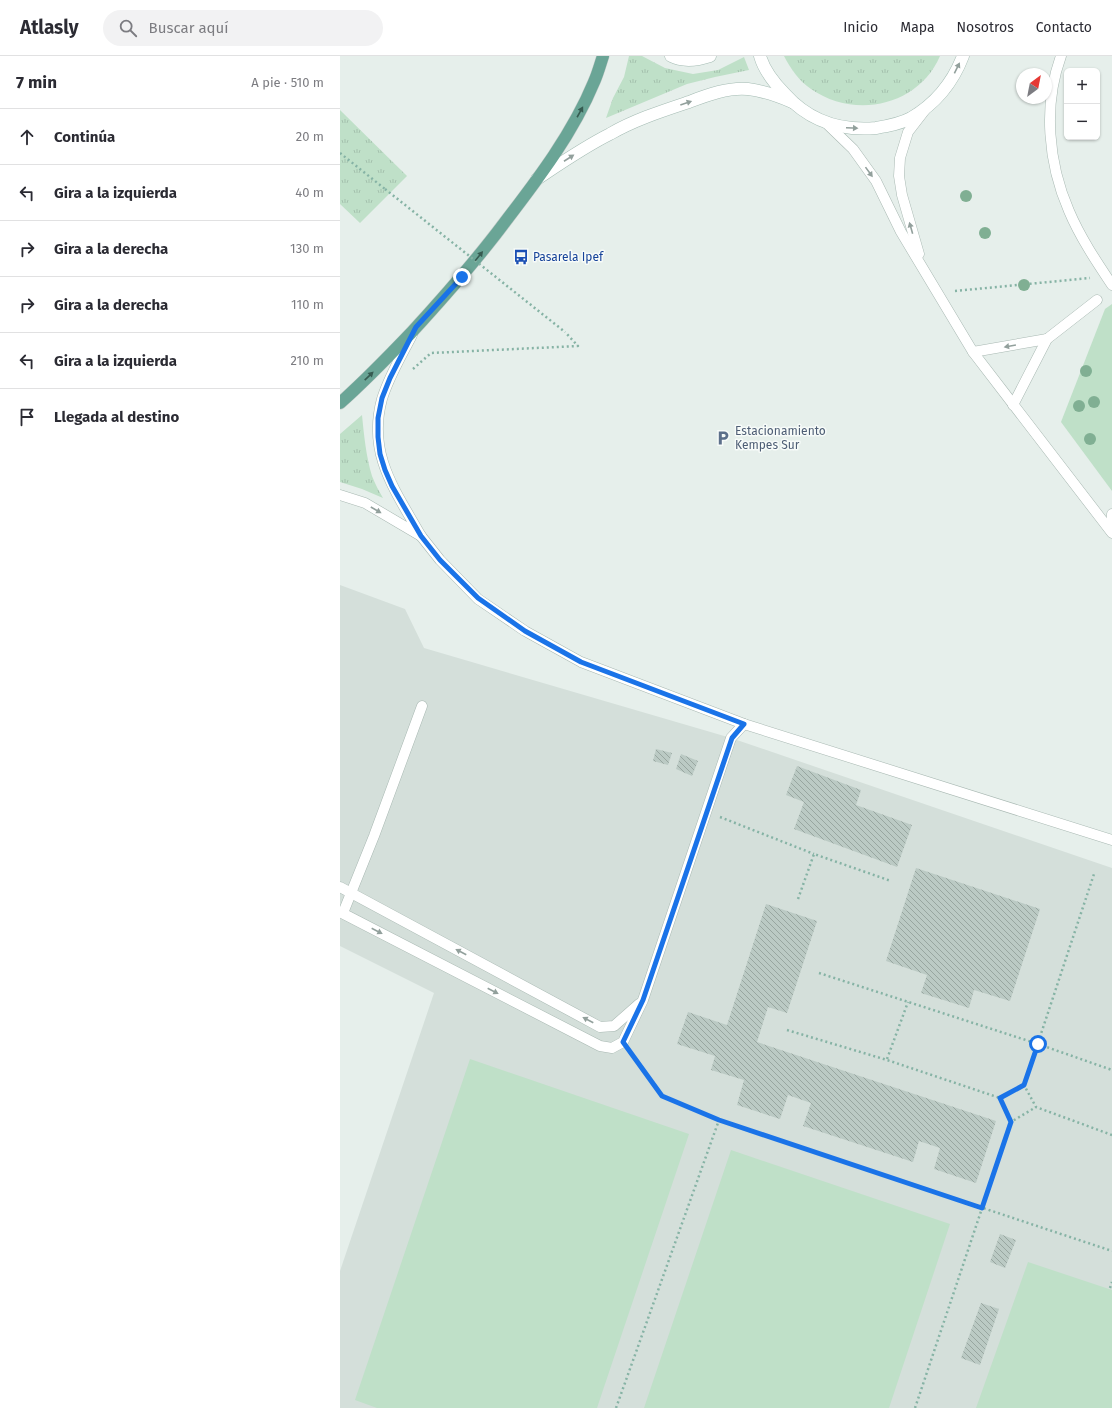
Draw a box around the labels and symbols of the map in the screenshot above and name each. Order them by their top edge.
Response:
one-way arrow [954,63,960,74]
north arrow [1016,68,1052,104]
one-way arrow [680,99,692,105]
one-way arrow [576,106,583,118]
one-way arrow [846,125,859,131]
one-way arrow [563,155,574,162]
one-way arrow [865,166,874,177]
one-way arrow [908,222,914,234]
bus stop icon: Pasarela Ipef [512,248,530,266]
place label: Pasarela Ipef [533,250,604,264]
one-way arrow [474,251,483,261]
route end [453,268,471,286]
one-way arrow [1004,343,1016,349]
one-way arrow [364,372,374,381]
place label: Estacionamiento Kempes Sur [735,424,826,452]
parking icon: Estacionamiento Kempes Sur [714,429,732,447]
one-way arrow [370,506,382,513]
one-way arrow [372,928,383,934]
one-way arrow [455,948,467,955]
one-way arrow [487,987,499,994]
one-way arrow [582,1017,594,1023]
route start [1029,1035,1047,1053]

